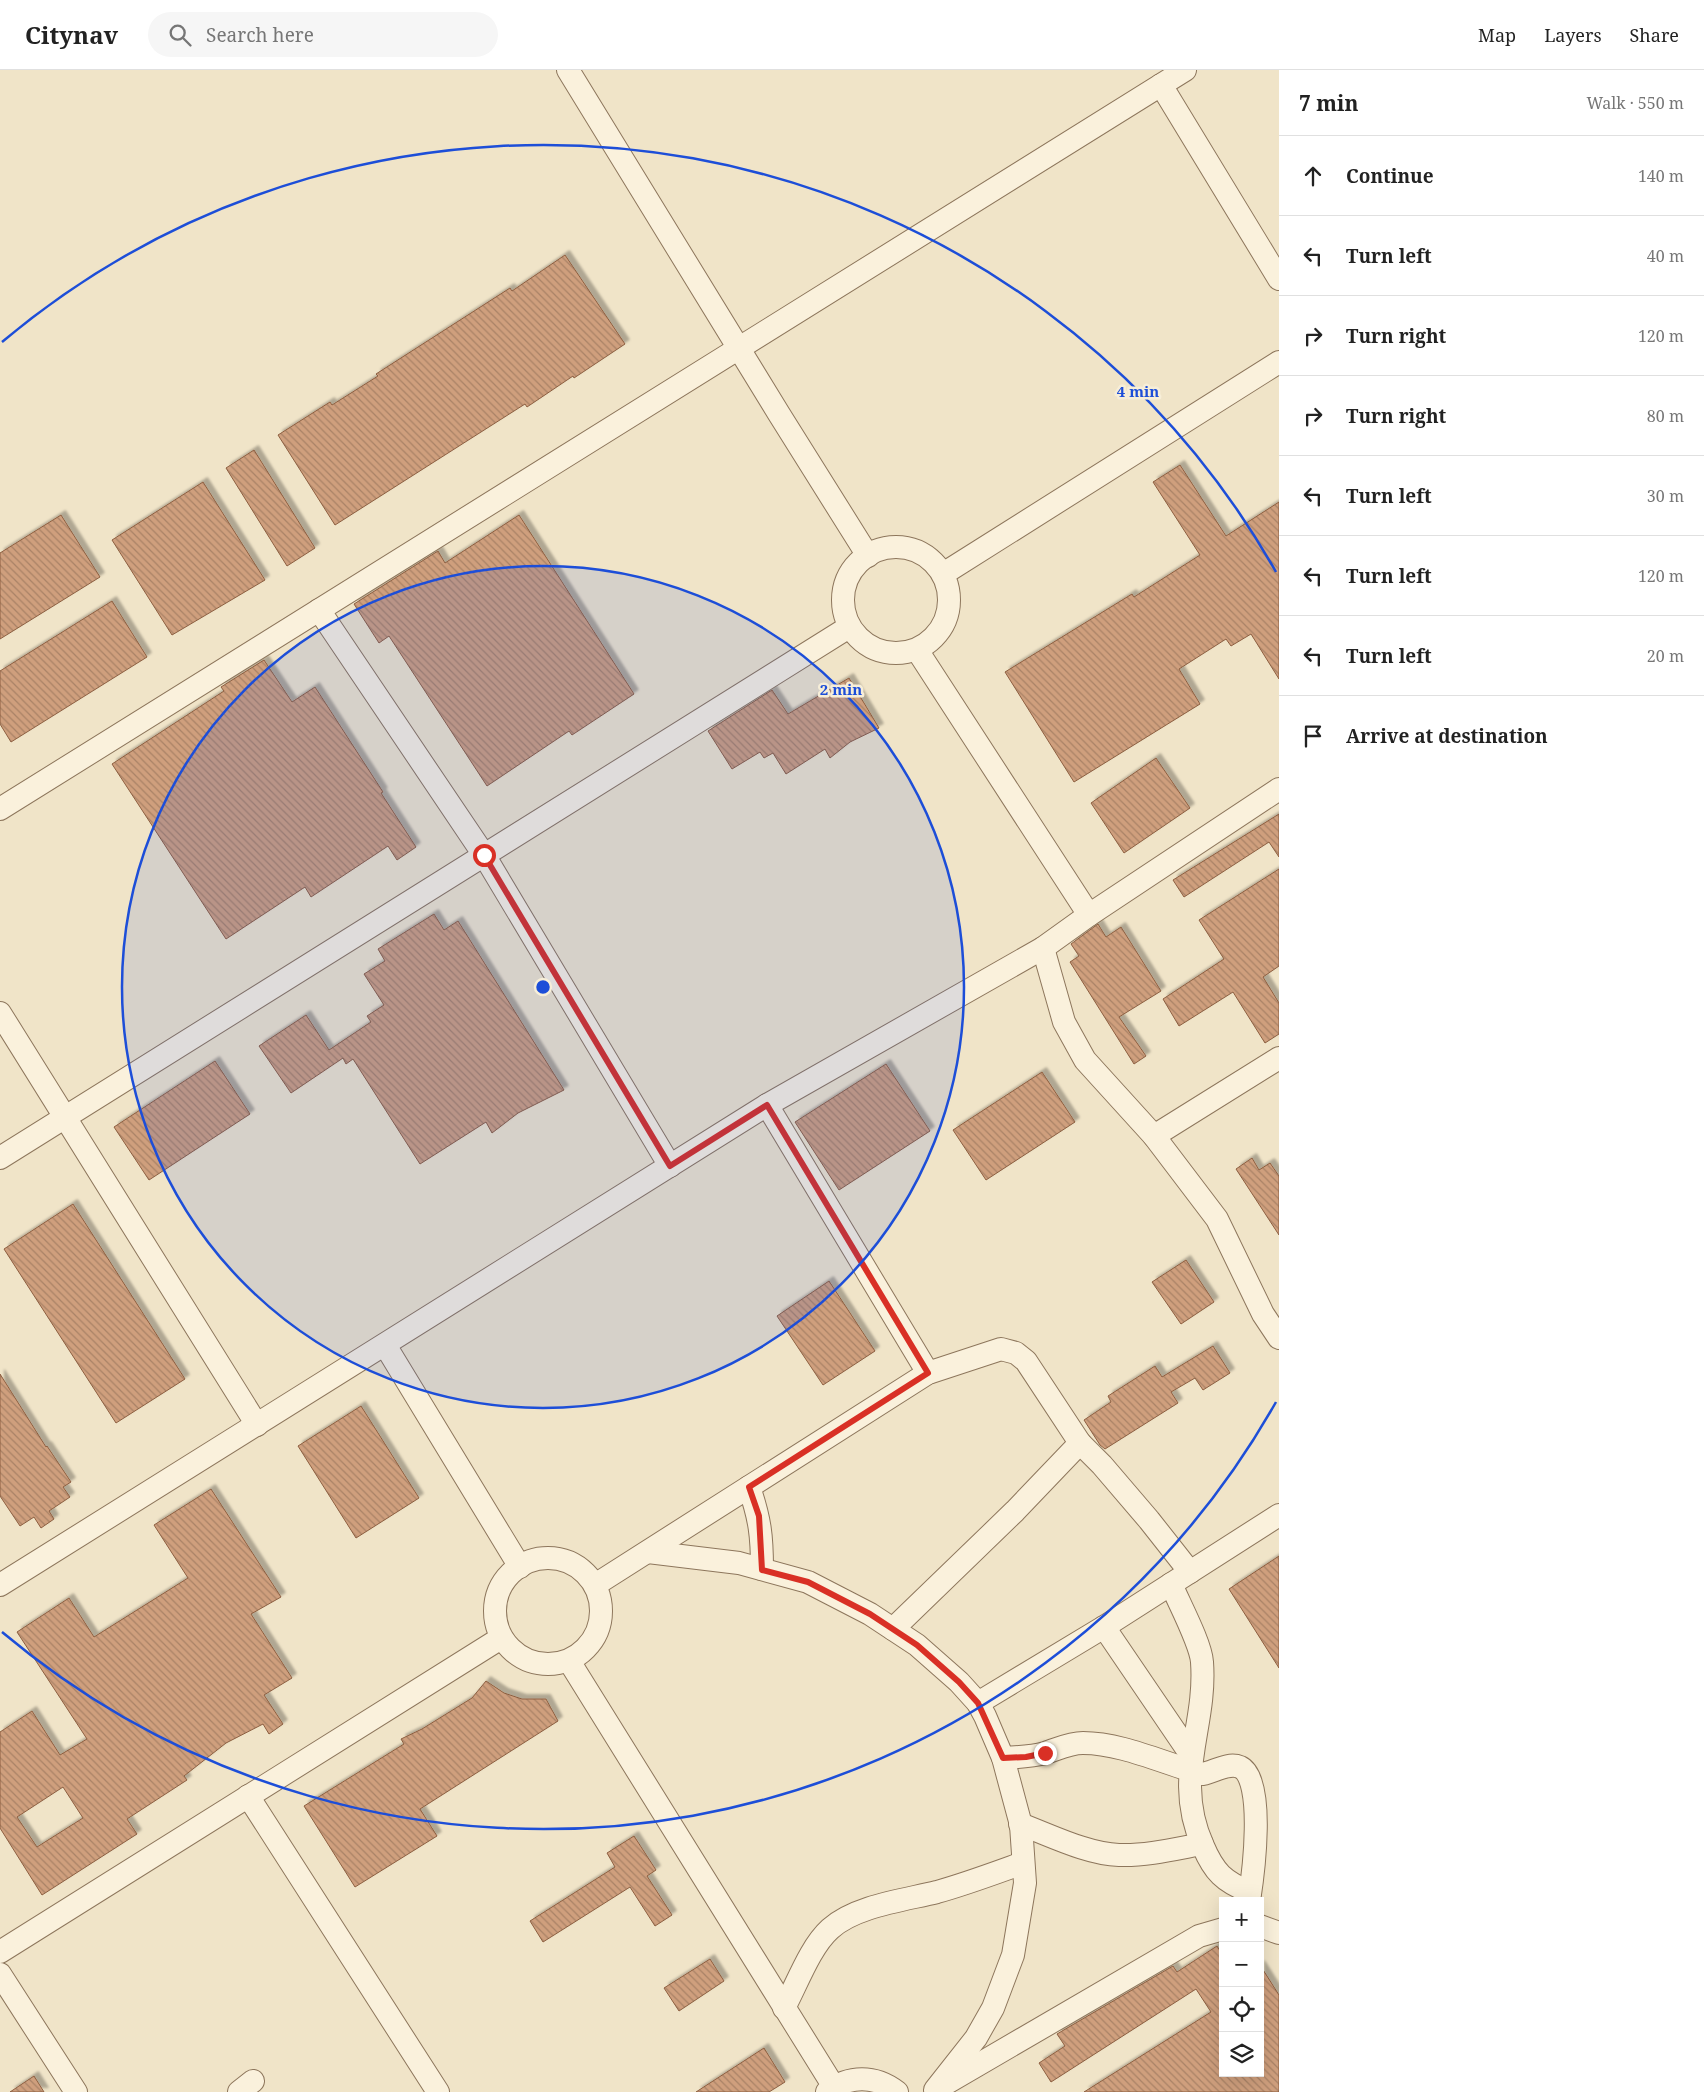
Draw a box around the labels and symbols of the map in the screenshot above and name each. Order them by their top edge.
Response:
text: 4 min [1117,381,1159,401]
text: 2 min [820,679,862,699]
route start [473,844,496,867]
centre of rings [534,978,552,996]
route end [1034,1742,1057,1765]

